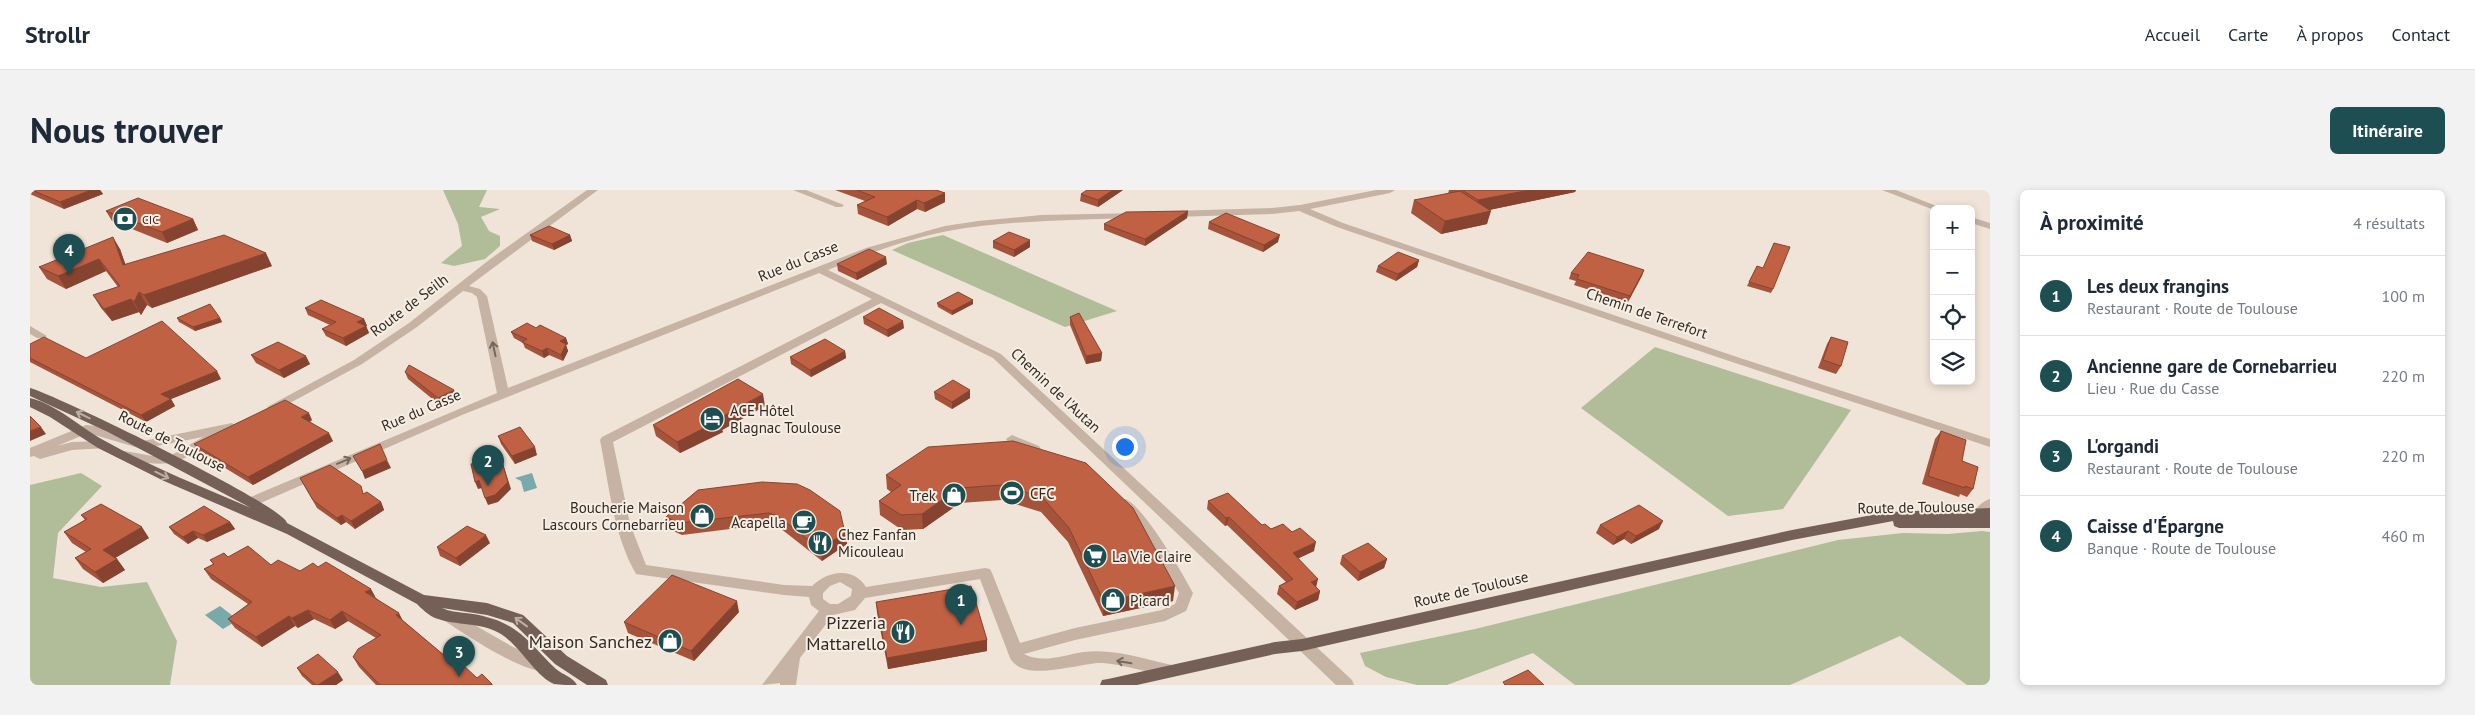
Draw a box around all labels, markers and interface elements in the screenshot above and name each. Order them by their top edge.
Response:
text: Strollr [25,19,90,50]
text: Accueil [2145,23,2200,46]
text: Carte [2228,23,2269,46]
text: À propos [2297,23,2364,46]
text: Contact [2392,23,2450,46]
text: Nous trouver [30,107,223,153]
button: Itinéraire [2330,107,2445,154]
map controls [1930,205,1975,385]
button: + [1930,205,1975,250]
bank icon: CIC [112,206,138,232]
text: À proximité [2040,209,2144,236]
place label: CIC [142,212,159,227]
text: 4 résultats [2353,213,2425,233]
pin: 4 [53,234,85,275]
street label: Rue du Casse [755,236,841,286]
button: − [1930,250,1975,295]
street label: Route de Seilh [366,269,452,341]
text: Les deux frangins [2087,274,2229,298]
street label: Chemin de Terrefort [1584,283,1710,343]
text: 1 [2051,286,2061,306]
text: 100 m [2382,286,2425,306]
button: locate [1930,295,1975,340]
text: Restaurant · Route de Toulouse [2087,298,2298,318]
button: layers [1930,340,1975,385]
one-way arrow [488,341,498,357]
street label: Chemin de l'Autan [1007,344,1105,436]
text: Ancienne gare de Cornebarrieu [2087,354,2337,378]
text: 2 [2051,366,2061,386]
text: 220 m [2382,366,2425,386]
text: Lieu · Rue du Casse [2087,378,2219,398]
street label: Rue du Casse [378,385,464,435]
place label: ACE Hôtel Blagnac Toulouse [730,401,841,437]
street label: Route de Toulouse [116,406,228,476]
hotel icon: ACE Hôtel Blagnac Toulouse [699,406,725,432]
one-way arrow [76,410,91,419]
your location [1112,434,1138,460]
text: L'organdi [2087,434,2159,458]
pin: 2 [472,445,504,486]
text: 3 [2051,446,2061,466]
text: 220 m [2382,446,2425,466]
one-way arrow [336,455,351,465]
text: Restaurant · Route de Toulouse [2087,458,2298,478]
one-way arrow [154,470,169,480]
sports icon: CFC [999,480,1025,506]
shop icon: Trek [941,482,967,508]
place label: CFC [1030,484,1055,503]
place label: Trek [909,486,937,505]
street label: Route de Toulouse [1857,496,1975,518]
place label: Boucherie Maison Lascours Cornebarrieu [542,498,684,534]
shop icon: Boucherie Maison Lascours Cornebarrieu [689,503,715,529]
cafe icon: Acapella [791,509,817,535]
place label: Acapella [731,513,786,532]
text: Caisse d'Épargne [2087,514,2224,538]
place label: Chez Fanfan Micouleau [838,525,916,561]
text: 4 [2051,526,2061,546]
text: 460 m [2382,526,2425,546]
restaurant icon: Chez Fanfan Micouleau [807,530,833,556]
text: Banque · Route de Toulouse [2087,538,2276,558]
supermarket icon: La Vie Claire [1082,543,1108,569]
place label: La Vie Claire [1112,547,1192,566]
street label: Route de Toulouse [1412,567,1530,611]
pin: 1 [945,584,977,625]
shop icon: Picard [1100,587,1126,613]
place label: Picard [1130,591,1170,610]
place label: Pizzeria Mattarello [806,611,886,655]
one-way arrow [514,617,528,627]
restaurant icon: Pizzeria Mattarello [890,619,916,645]
shop icon: Maison Sanchez [657,628,683,654]
place label: Maison Sanchez [529,630,652,653]
pin: 3 [443,636,475,677]
one-way arrow [1117,656,1133,666]

